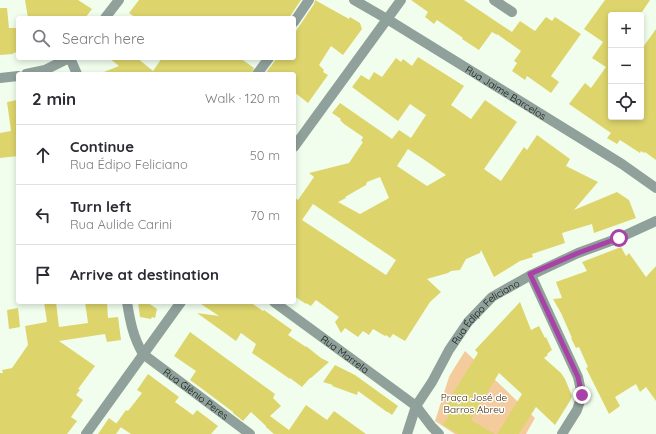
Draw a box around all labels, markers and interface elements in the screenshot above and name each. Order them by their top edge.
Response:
map controls [608,12,644,120]
button: + [608,12,644,48]
search box [16,16,296,60]
icon: search [30,27,52,49]
text: Search here [62,29,145,48]
button: − [608,48,644,84]
street label: Rua Jaime Barcelos [463,63,549,123]
button: locate [608,84,644,120]
text: 2 min [32,88,76,109]
text: Walk · 120 m [205,90,280,106]
text: Continue [70,137,134,156]
icon: ahead [32,144,54,166]
text: 50 m [250,147,280,163]
text: Rua Édipo Feliciano [70,156,188,172]
text: Turn left [70,197,132,216]
icon: left [32,204,54,226]
text: 70 m [250,207,280,223]
text: Rua Aulide Carini [70,216,172,232]
route start [610,229,628,247]
icon: arrive [32,264,54,286]
text: Arrive at destination [70,265,219,284]
street label: Rua Édipo Feliciano [449,277,522,347]
street label: Rua Marrela [318,332,372,376]
street label: Rua Glênio Peres [161,365,231,423]
route end [573,386,591,404]
park label: Praça José de Barros Abreu [441,391,507,416]

